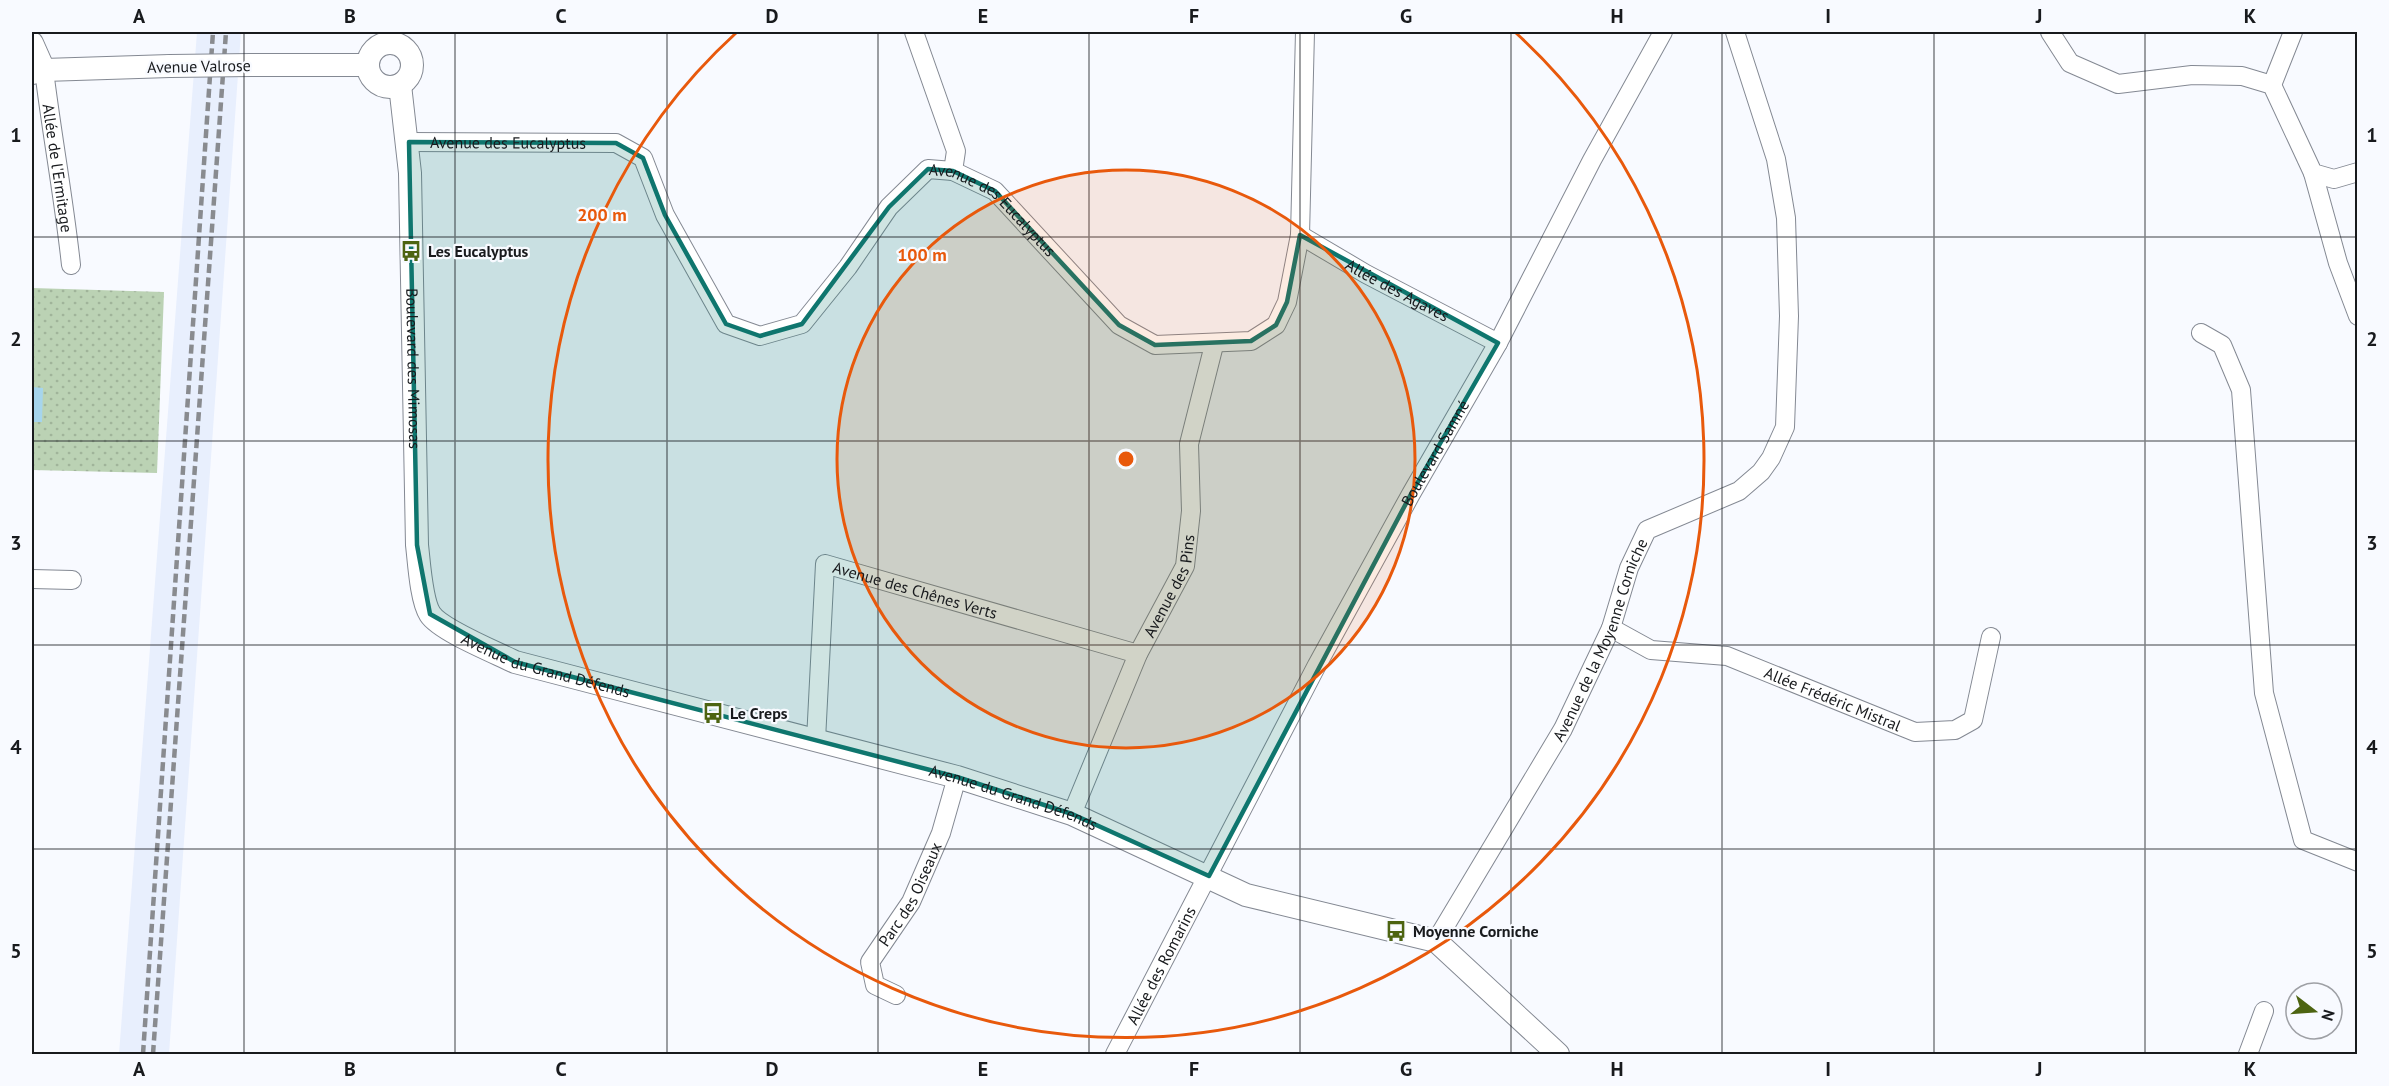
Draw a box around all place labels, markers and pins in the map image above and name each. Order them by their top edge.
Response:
bus stop icon: Les Eucalyptus [399,239,423,263]
place label: Les Eucalyptus [428,241,529,261]
centre of rings [1116,449,1136,469]
bus stop icon: Le Creps [701,701,725,725]
place label: Le Creps [730,703,788,723]
bus stop icon: Moyenne Corniche [1384,919,1408,943]
place label: Moyenne Corniche [1413,921,1539,941]

